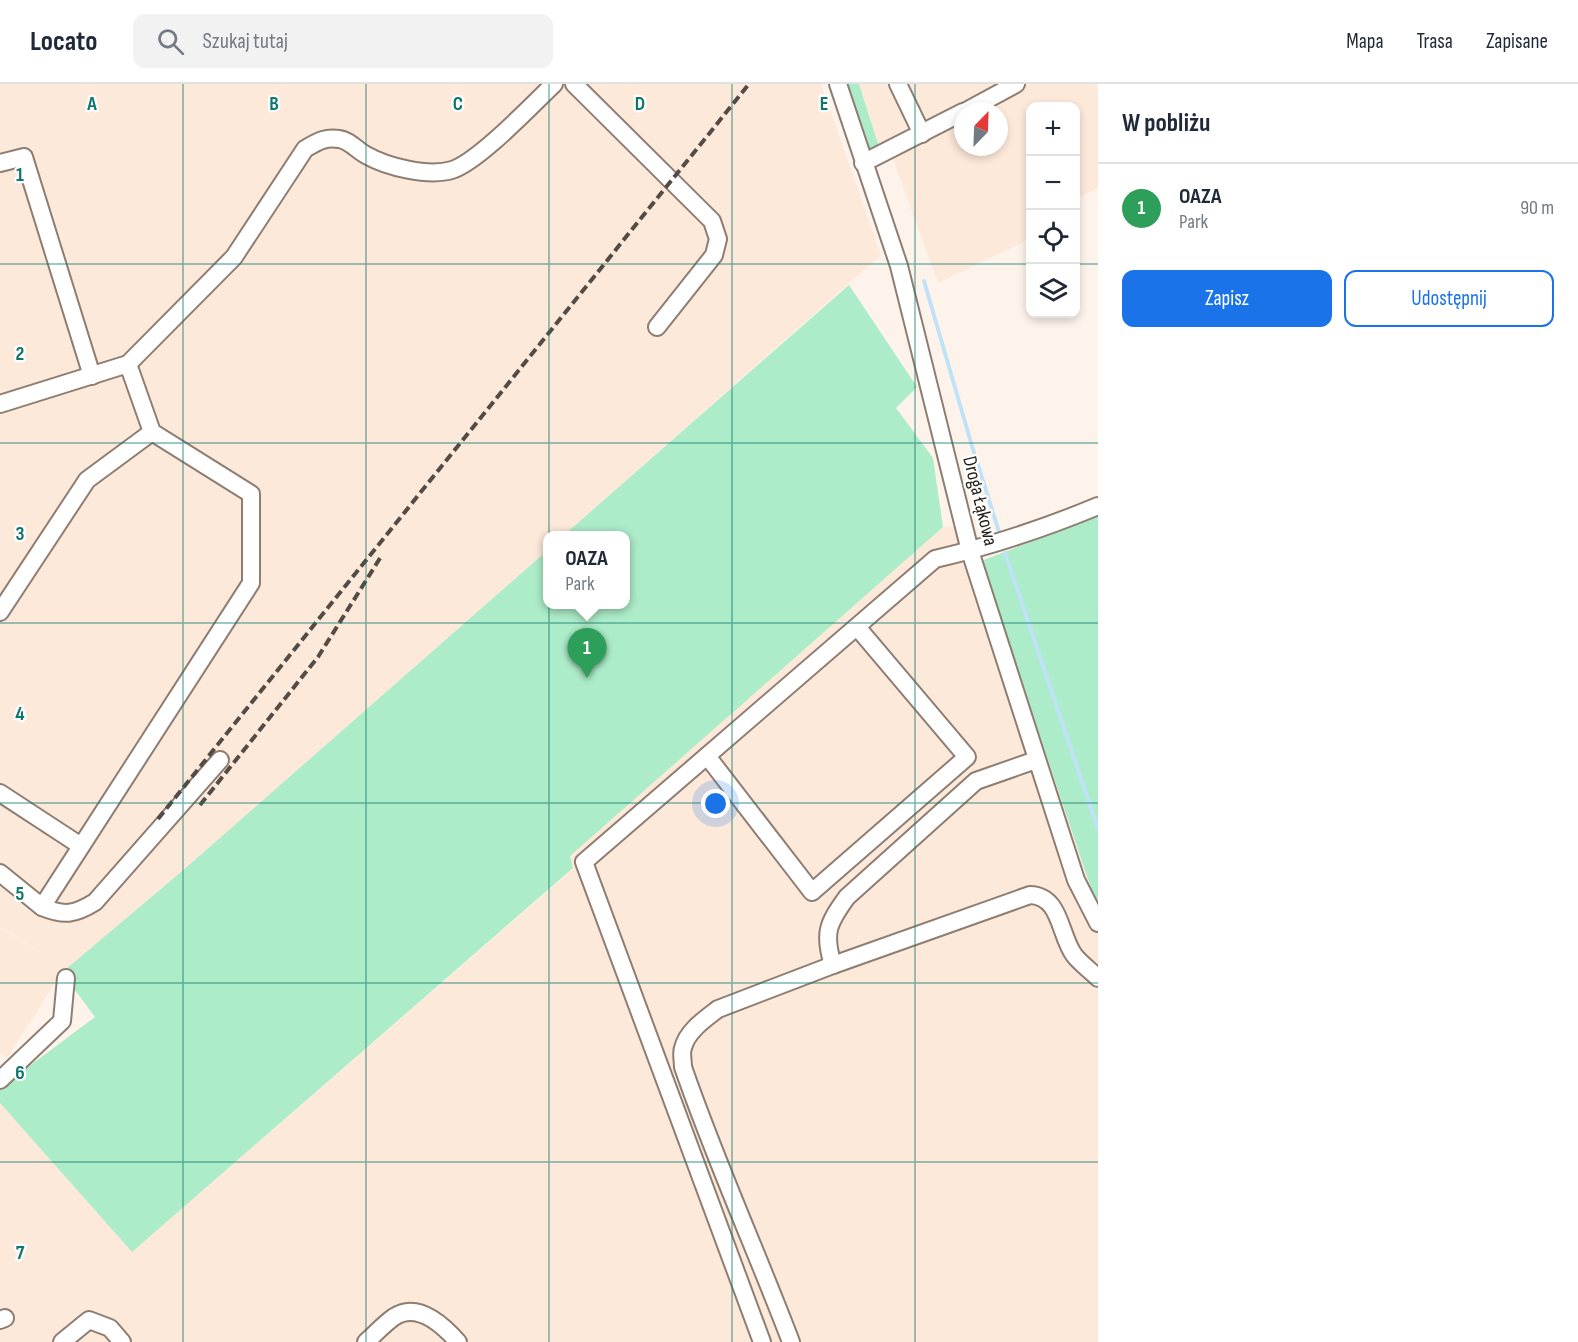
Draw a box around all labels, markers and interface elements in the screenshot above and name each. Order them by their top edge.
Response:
search box [133,14,553,68]
text: Locato [30,25,97,58]
icon: search [154,25,187,58]
text: Szukaj tutaj [202,28,288,55]
text: Mapa [1346,29,1384,54]
text: Trasa [1417,29,1453,54]
text: Zapisane [1486,29,1548,54]
text: A [86,92,97,116]
text: B [269,92,279,116]
text: C [453,92,463,116]
text: D [635,92,645,116]
text: E [820,92,828,116]
north arrow [954,102,1008,156]
map controls [1026,102,1080,318]
button: + [1026,102,1080,156]
text: W pobliżu [1122,108,1210,139]
button: − [1026,156,1080,210]
text: 1 [16,163,24,187]
text: OAZA [1179,183,1221,210]
text: 1 [1138,196,1145,220]
text: 90 m [1520,196,1554,220]
button: locate [1026,210,1080,264]
text: Park [1179,210,1208,234]
button: layers [1026,264,1080,318]
button: Zapisz [1122,270,1332,327]
button: Udostępnij [1344,270,1554,327]
text: 2 [16,342,24,366]
street label: Droga Łąkowa [957,454,1003,548]
text: 3 [16,522,25,546]
popup [543,531,630,609]
text: OAZA [565,545,608,572]
text: Park [565,572,595,596]
pin: 1 [568,628,606,678]
text: 4 [15,702,25,726]
your location [701,789,730,818]
text: 5 [16,882,25,906]
text: 6 [15,1061,25,1085]
text: 7 [16,1241,25,1265]

